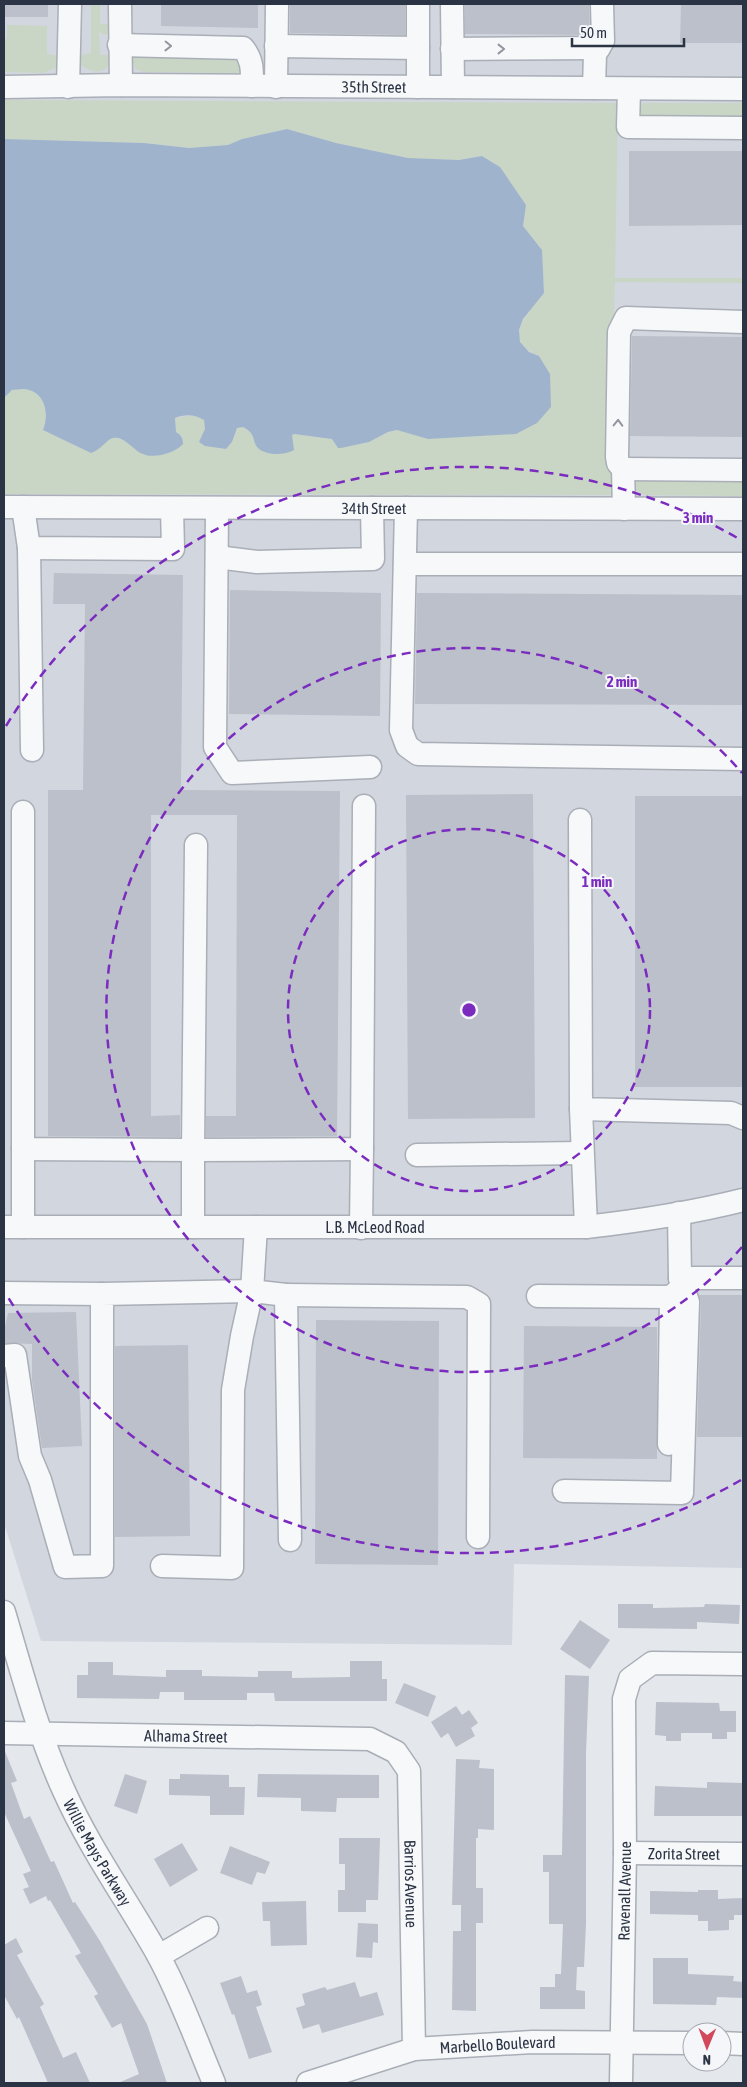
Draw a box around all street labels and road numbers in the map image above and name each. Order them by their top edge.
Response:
street label: 35th Street [342,77,407,96]
street label: 34th Street [342,499,407,517]
street label: L.B. McLeod Road [325,1218,425,1236]
street label: Alhama Street [144,1726,228,1746]
street label: Willie Mays Parkway [60,1796,136,1910]
street label: Barrios Avenue [401,1840,421,1928]
street label: Ravenall Avenue [614,1841,634,1941]
street label: Zorita Street [648,1844,721,1863]
street label: Marbello Boulevard [439,2033,556,2056]

